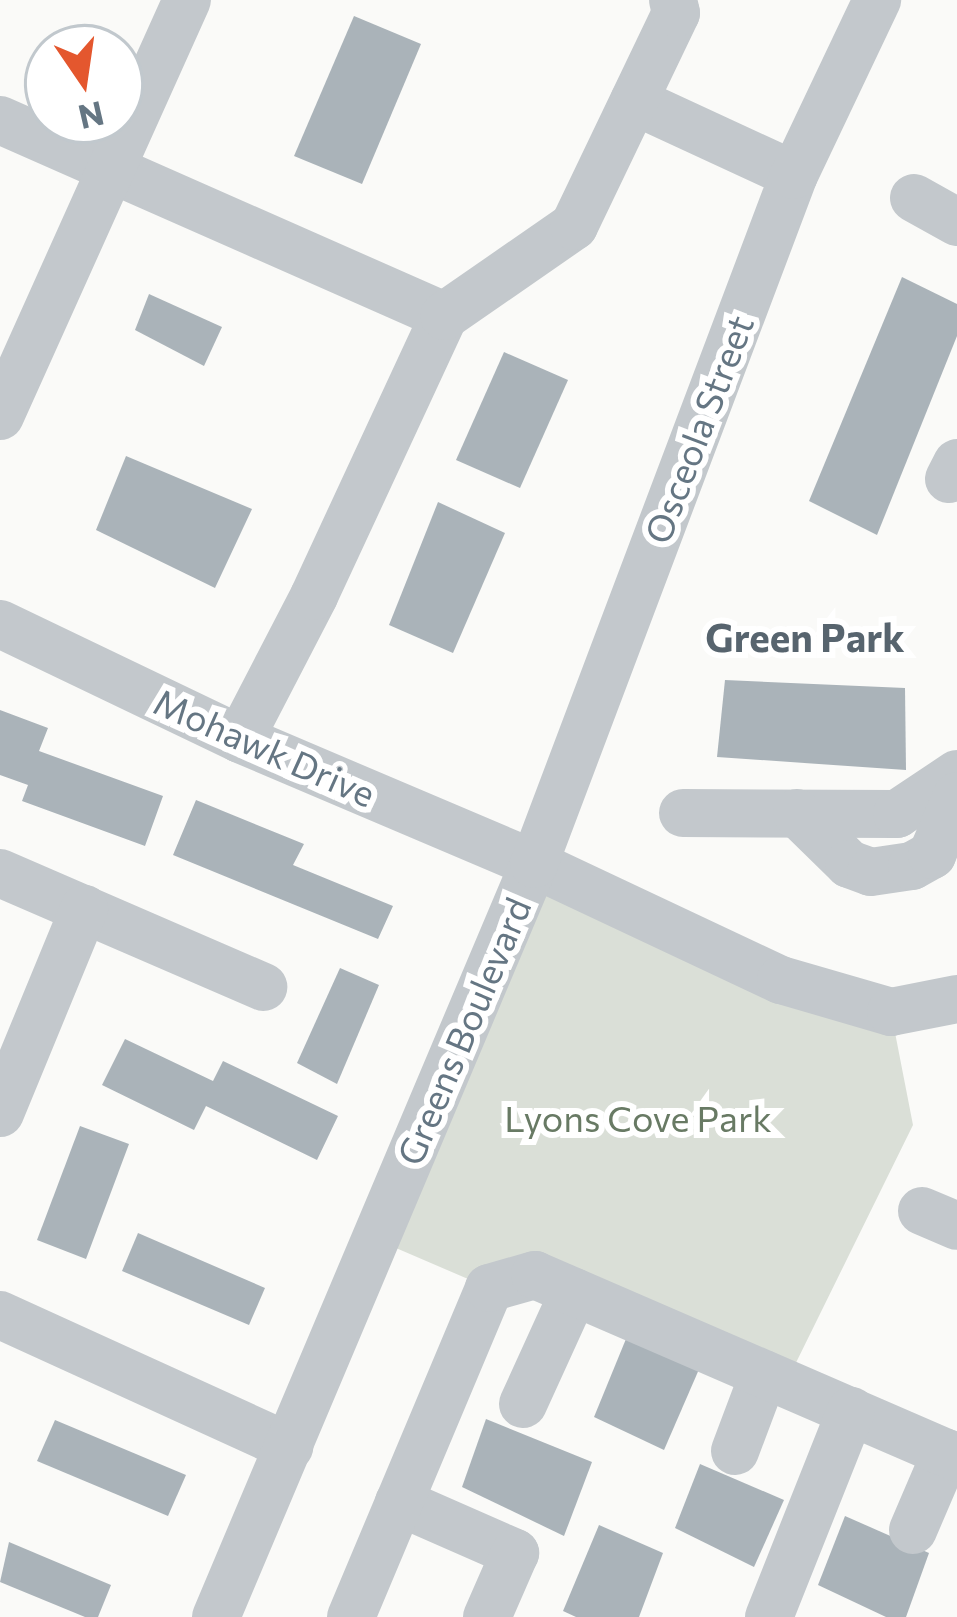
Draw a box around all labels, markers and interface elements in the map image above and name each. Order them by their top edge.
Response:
north arrow [24,24,144,144]
text: N [75,94,108,139]
street label: Osceola Street [635,309,761,549]
district label: Green Park [705,613,905,659]
street label: Mohawk Drive [148,679,382,815]
street label: Greens Boulevard [387,891,539,1171]
park label: Lyons Cove Park [504,1096,772,1140]

